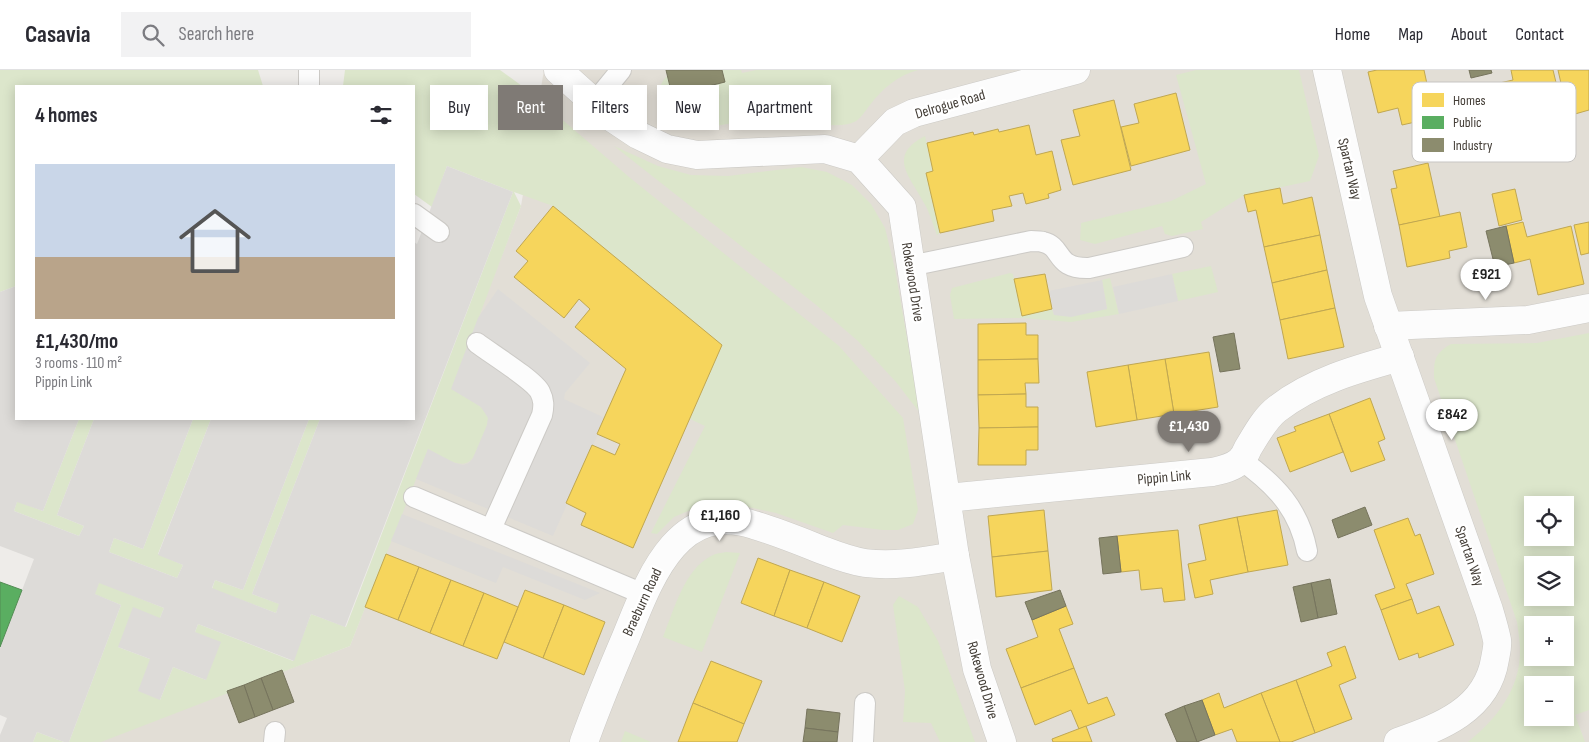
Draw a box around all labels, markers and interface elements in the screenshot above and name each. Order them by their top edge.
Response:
search box [121,12,471,57]
text: Casavia [25,20,91,49]
icon: search [139,21,167,49]
text: Search here [179,23,254,46]
text: Home [1335,24,1370,45]
text: Map [1398,24,1423,45]
text: About [1451,24,1487,45]
text: Contact [1515,24,1564,45]
legend [1412,82,1576,162]
chip: Buy [430,85,488,130]
chip: Rent [498,85,563,130]
chip: Filters [573,85,647,130]
chip: New [657,85,719,130]
chip: Apartment [729,85,831,130]
street label: Delrogue Road [913,85,987,124]
text: Homes [1453,92,1486,109]
icon: filters [367,101,395,129]
text: 4 homes [35,103,98,128]
text: Public [1453,114,1482,131]
street label: Spartan Way [1333,136,1366,202]
text: Industry [1453,137,1493,154]
icon: home [170,196,260,286]
street label: Rokewood Drive [897,241,928,323]
pin: £921 [1456,258,1516,301]
text: £921 [1471,265,1501,284]
text: £1,430/mo [35,329,118,354]
text: 3 rooms · 110 m² [35,354,122,373]
text: Pippin Link [35,373,92,392]
pin: £842 [1422,398,1482,441]
text: £842 [1437,405,1467,424]
pin: £1,430 [1148,410,1230,453]
text: £1,430 [1169,417,1209,436]
street label: Pippin Link [1136,466,1192,489]
map controls [1524,496,1574,726]
button: locate [1524,496,1574,546]
pin: £1,160 [679,500,761,542]
text: £1,160 [700,506,740,525]
street label: Spartan Way [1450,523,1489,589]
button: layers [1524,556,1574,606]
street label: Braeburn Road [618,565,667,639]
button: + [1524,616,1574,666]
street label: Rokewood Drive [962,639,1003,721]
button: − [1524,676,1574,726]

